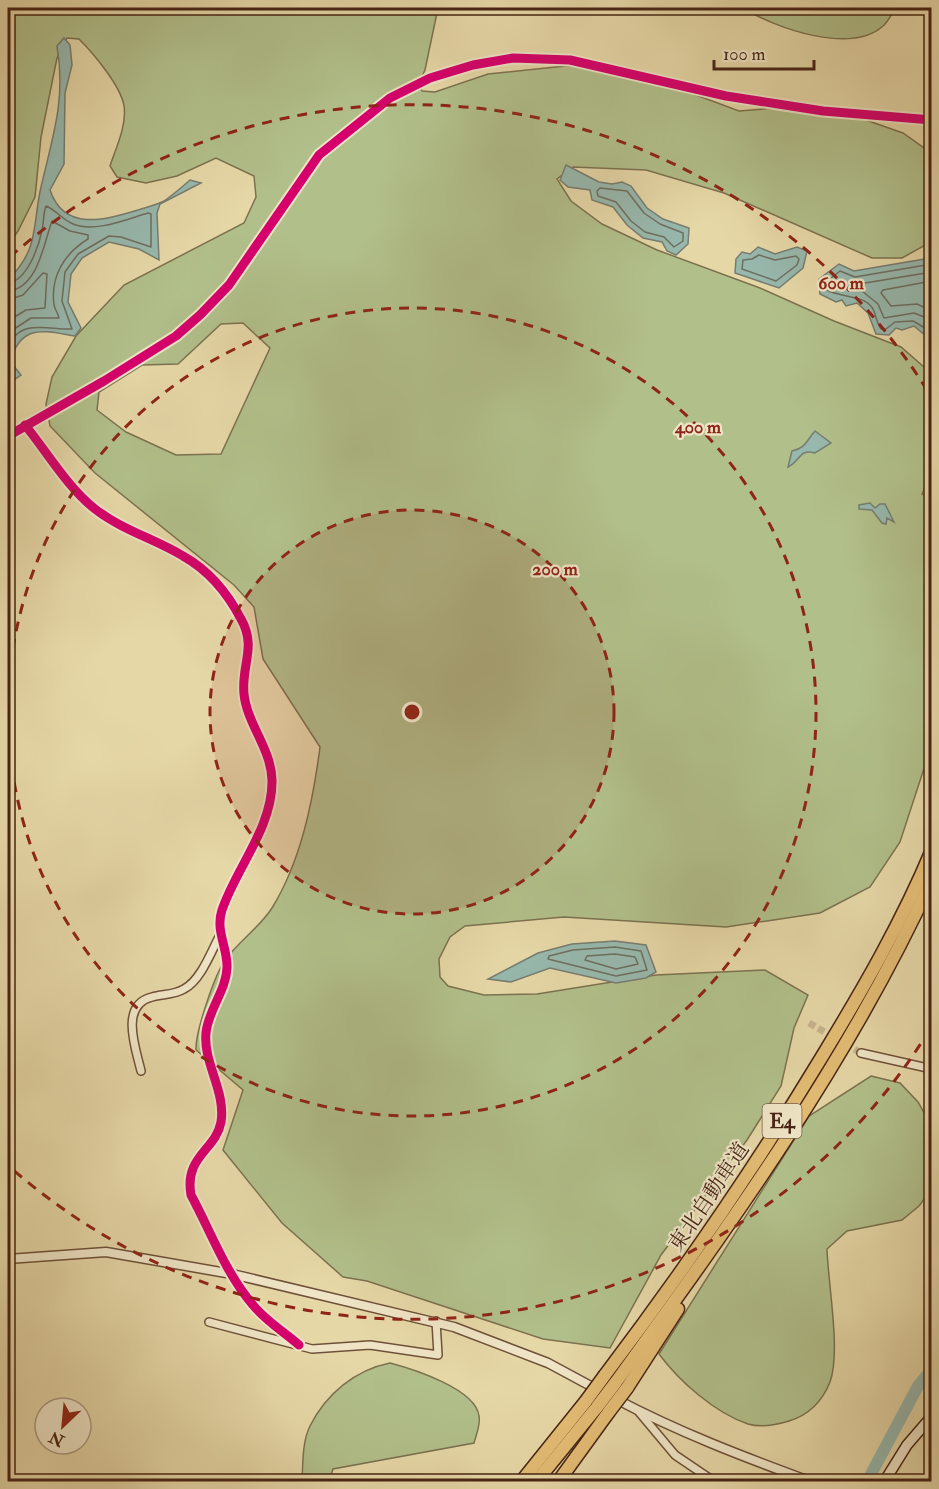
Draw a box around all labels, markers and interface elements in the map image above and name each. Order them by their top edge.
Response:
scale bar [714,33,814,71]
text: 100 m [723,43,766,66]
text: 600 m [818,272,865,295]
text: 400 m [674,416,722,439]
text: 200 m [532,558,579,581]
centre of rings [402,702,422,722]
road number: E4 [762,1104,802,1138]
street label: 東北自動車道 [663,1137,755,1257]
north arrow [33,1396,93,1456]
text: N [45,1426,69,1451]

